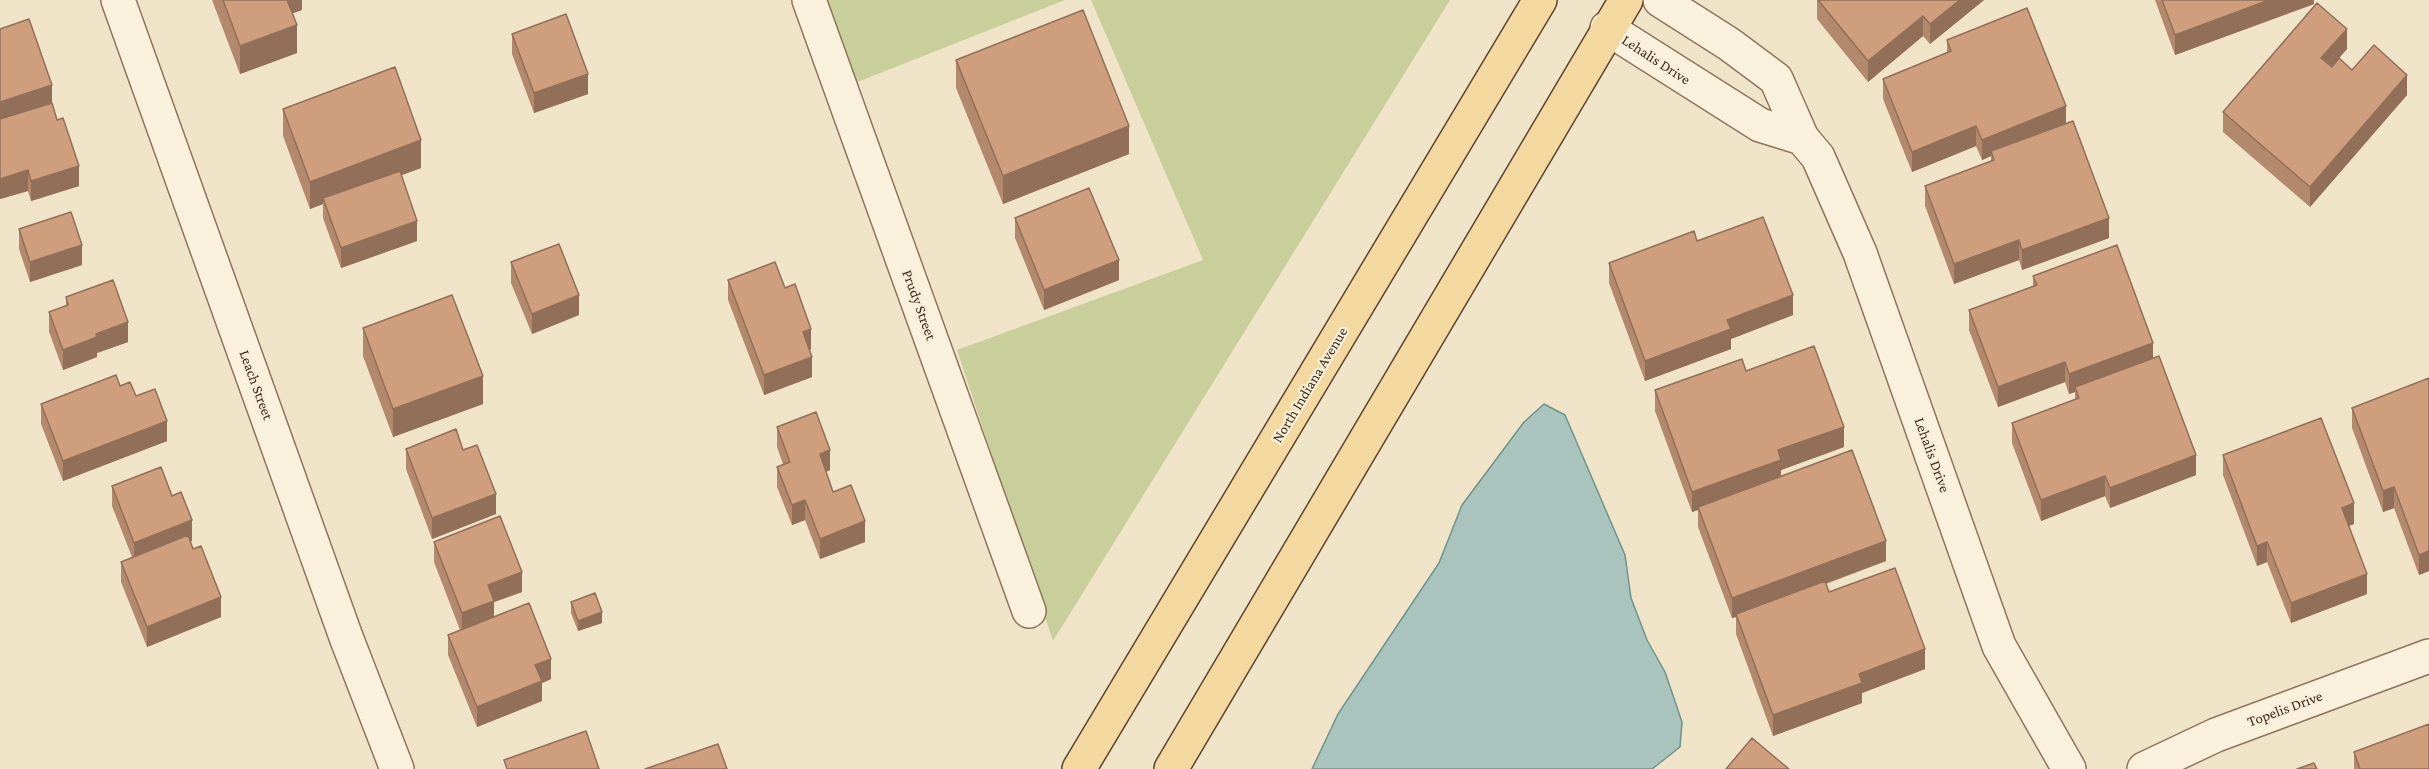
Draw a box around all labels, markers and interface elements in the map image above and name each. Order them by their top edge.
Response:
street label: Lehalis Drive [1618,31,1694,89]
street label: Prudy Street [898,267,940,343]
street label: North Indiana Avenue [1268,324,1352,446]
street label: Leach Street [235,348,277,422]
street label: Lehalis Drive [1910,415,1954,495]
street label: Topelis Drive [2245,687,2325,731]

